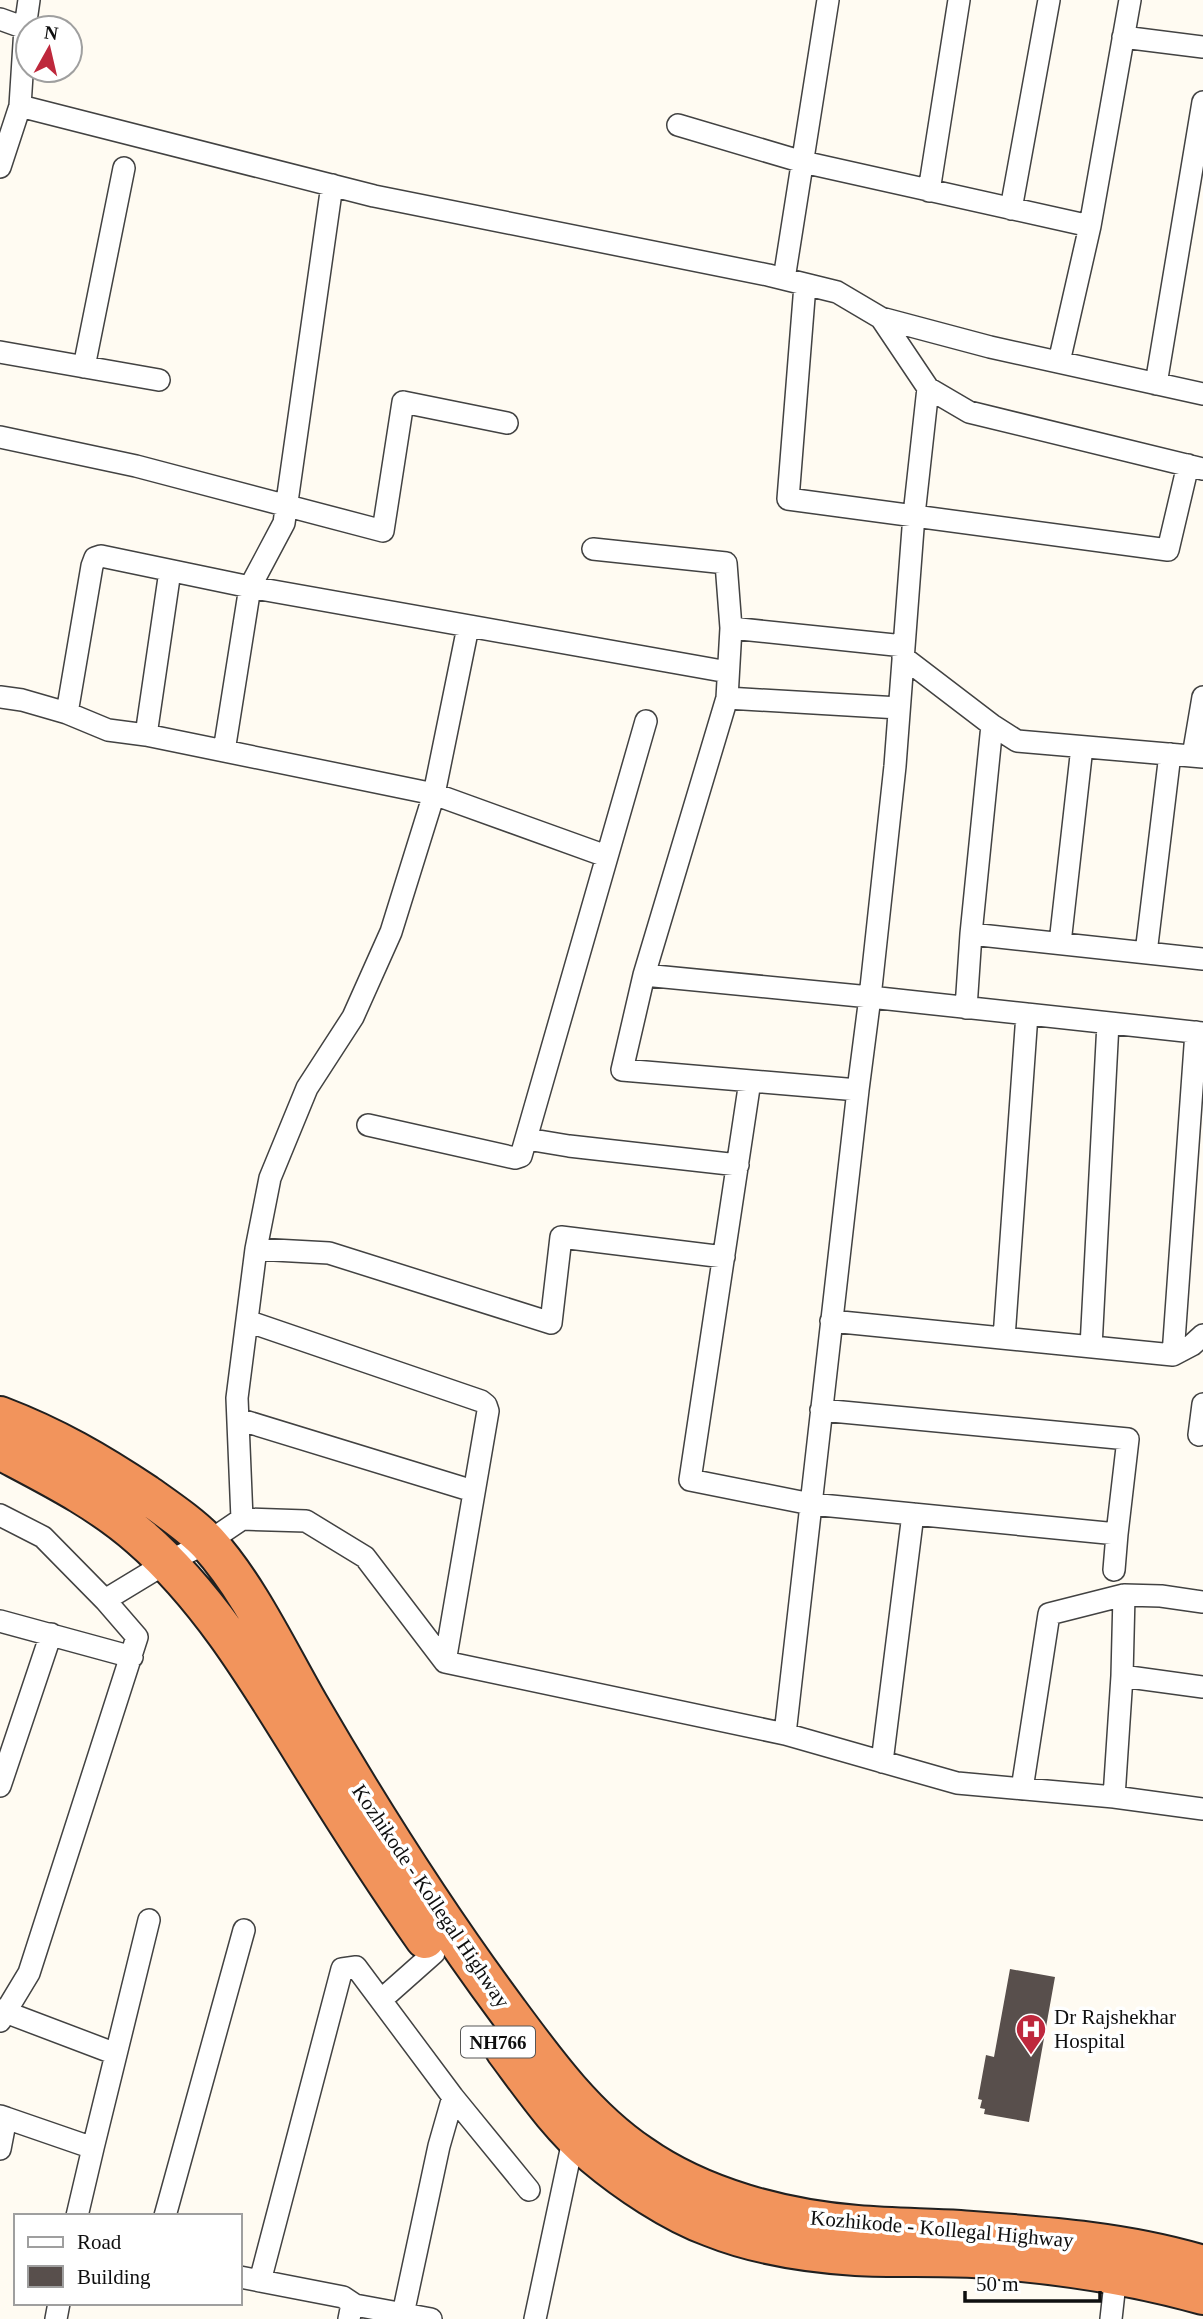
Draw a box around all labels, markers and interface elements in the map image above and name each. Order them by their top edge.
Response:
north arrow [14,14,84,84]
text: N [43,21,60,44]
street label: Kozhikode - Kollegal Highway [347,1780,515,2013]
place label: Dr Rajshekhar Hospital [1054,2005,1176,2053]
hospital icon: Dr Rajshekhar Hospital [1014,2012,1048,2056]
road number: NH766 [461,2026,535,2058]
street label: Kozhikode - Kollegal Highway [809,2206,1075,2253]
legend [14,2214,242,2305]
text: Road [77,2230,122,2254]
scale bar [965,2260,1100,2304]
text: Building [77,2265,151,2289]
text: 50 m [976,2272,1019,2296]

